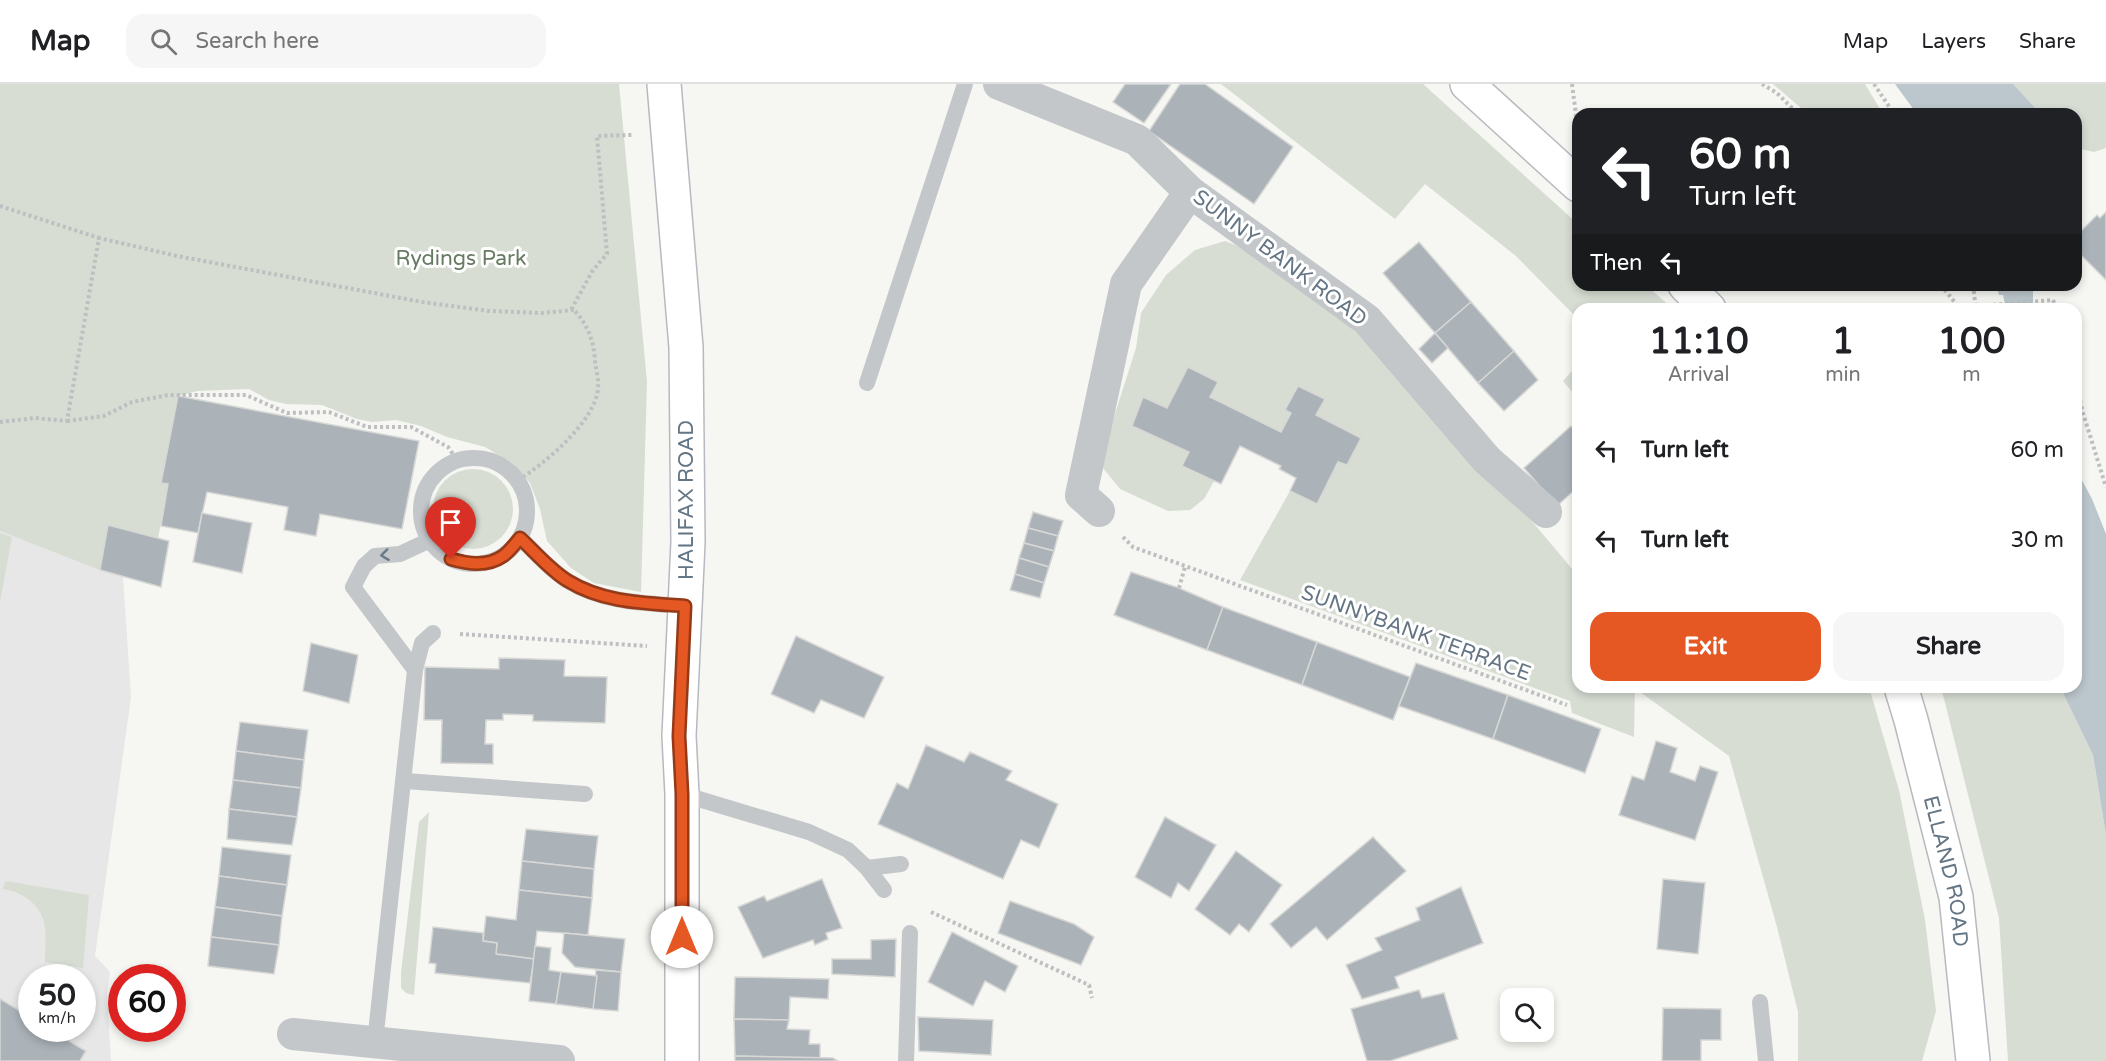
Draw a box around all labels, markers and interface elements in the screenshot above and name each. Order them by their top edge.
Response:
search box [126,14,546,68]
text: Map [30,24,90,58]
icon: search [147,25,180,58]
text: Search here [195,28,319,54]
text: Map [1843,29,1888,54]
text: Layers [1921,29,1986,54]
text: Share [2019,29,2076,54]
text: 60 m [1689,129,1791,180]
icon: left [1590,132,1668,210]
text: Turn left [1689,180,1796,213]
street label: SUNNY BANK ROAD [1188,184,1372,332]
park label: Rydings Park [396,246,527,271]
icon: left [1655,246,1688,279]
text: Then [1590,250,1643,276]
text: 11:10 [1649,320,1749,363]
text: 1 [1832,320,1854,363]
text: 100 [1937,320,2005,363]
text: Arrival [1668,363,1730,387]
text: min [1825,363,1861,387]
text: m [1962,363,1981,387]
street label: HALIFAX ROAD [674,420,699,580]
icon: left [1590,434,1623,467]
text: Turn left [1641,437,1729,463]
text: 60 m [2010,437,2064,463]
pin [425,497,476,559]
icon: arrive [434,506,467,539]
icon: left [1590,524,1623,557]
text: Turn left [1641,527,1729,553]
text: 30 m [2010,527,2064,553]
one-way arrow [380,549,390,561]
street label: SUNNYBANK TERRACE [1298,580,1534,686]
button: Exit [1590,612,1821,681]
button: Share [1833,612,2064,681]
street label: ELLAND ROAD [1918,793,1974,948]
position arrow [650,905,714,969]
speed limit sign: 60 [108,964,186,1042]
text: 50 [38,977,76,1014]
map controls [1500,988,1554,1042]
button: search [1500,988,1554,1042]
text: km/h [38,1009,76,1027]

